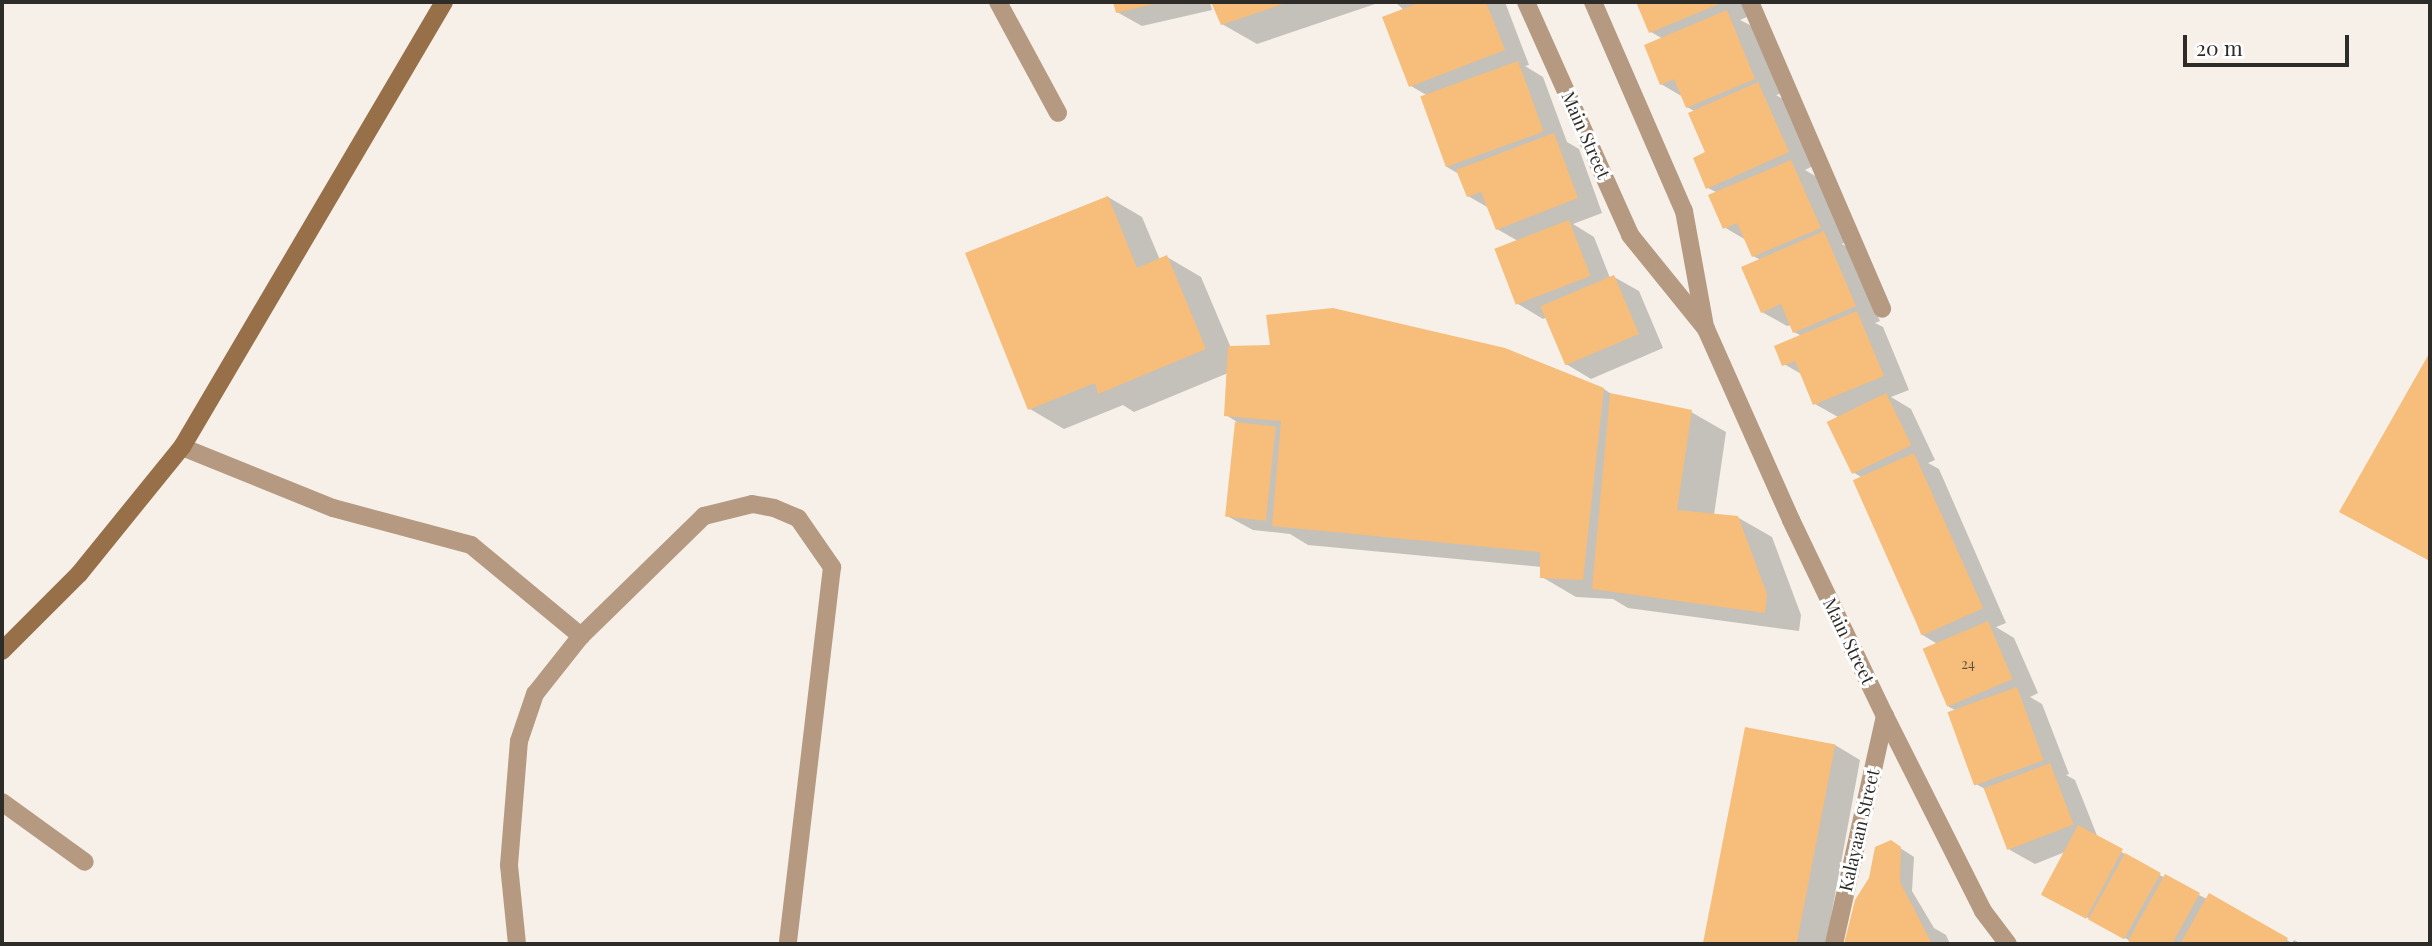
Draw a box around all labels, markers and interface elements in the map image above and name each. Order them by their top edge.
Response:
scale bar [2187,21,2353,65]
text: 20 m [2196,33,2243,61]
street label: Main Street [1557,88,1615,182]
street label: Main Street [1819,594,1879,688]
house number: 24 [1961,656,1975,672]
street label: Kalayaan Street [1834,767,1884,893]

